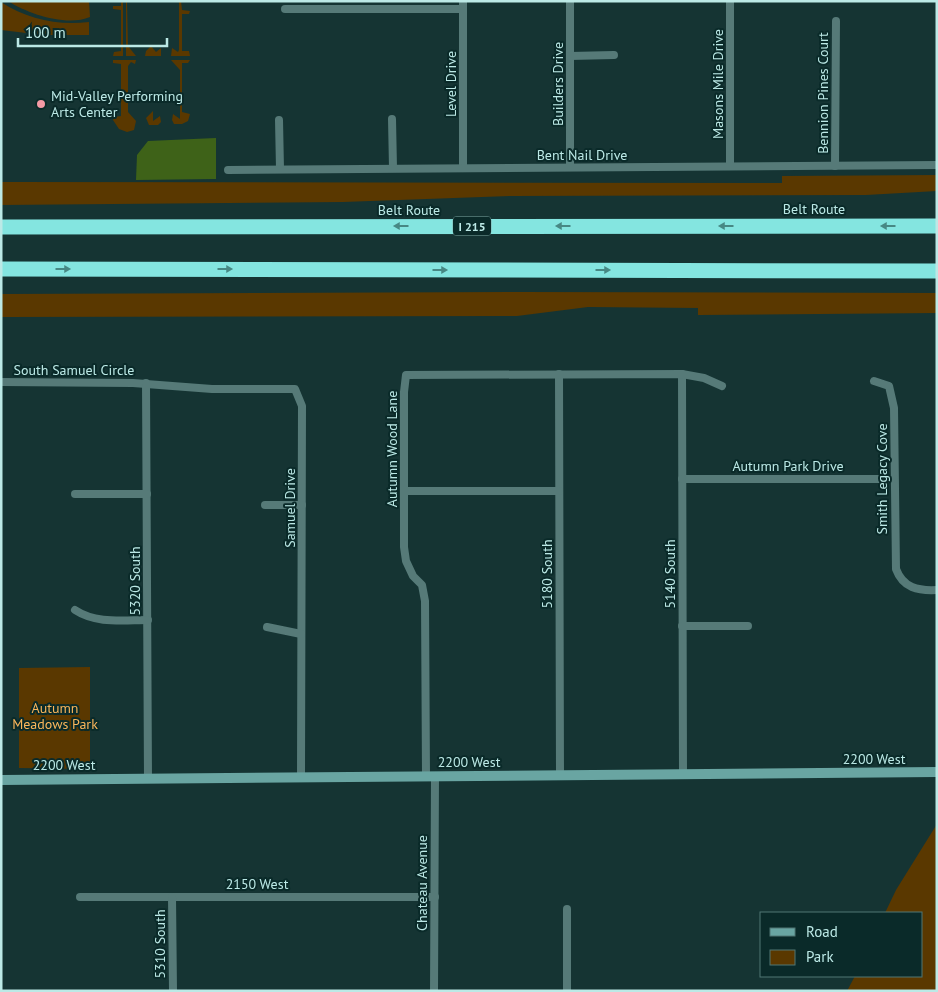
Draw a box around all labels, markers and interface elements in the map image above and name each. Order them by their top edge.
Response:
scale bar [18,15,166,47]
text: 100 m [25,23,66,42]
street label: Masons Mile Drive [709,29,727,139]
street label: Bennion Pines Court [814,32,832,154]
street label: Builders Drive [549,42,567,126]
street label: Level Drive [442,51,460,117]
place label: Mid-Valley Performing Arts Center [51,87,183,121]
marker: Mid-Valley Performing Arts Center [35,98,47,110]
street label: Bent Nail Drive [537,146,627,164]
street label: Belt Route [783,200,845,218]
street label: Belt Route [378,201,440,219]
road number: I 215 [453,217,491,236]
one-way arrow [392,222,408,230]
one-way arrow [555,222,571,230]
one-way arrow [717,222,733,230]
one-way arrow [880,222,896,230]
one-way arrow [55,265,71,273]
one-way arrow [218,265,234,273]
one-way arrow [433,266,449,274]
one-way arrow [595,266,611,274]
street label: South Samuel Circle [14,361,134,379]
street label: Autumn Wood Lane [383,391,401,507]
street label: Smith Legacy Cove [873,424,891,534]
street label: Autumn Park Drive [732,457,844,475]
street label: Samuel Drive [281,468,299,548]
street label: 5180 South [538,539,556,609]
street label: 5140 South [661,539,679,609]
street label: 5320 South [126,546,144,616]
park label: Autumn Meadows Park [12,699,98,733]
street label: 2200 West [843,750,906,768]
street label: 2200 West [438,753,501,771]
street label: 2200 West [33,756,96,774]
street label: Chateau Avenue [413,835,431,931]
street label: 2150 West [226,875,289,893]
street label: 5310 South [151,909,169,979]
legend [760,912,923,977]
text: Road [806,922,838,941]
text: Park [806,947,834,966]

